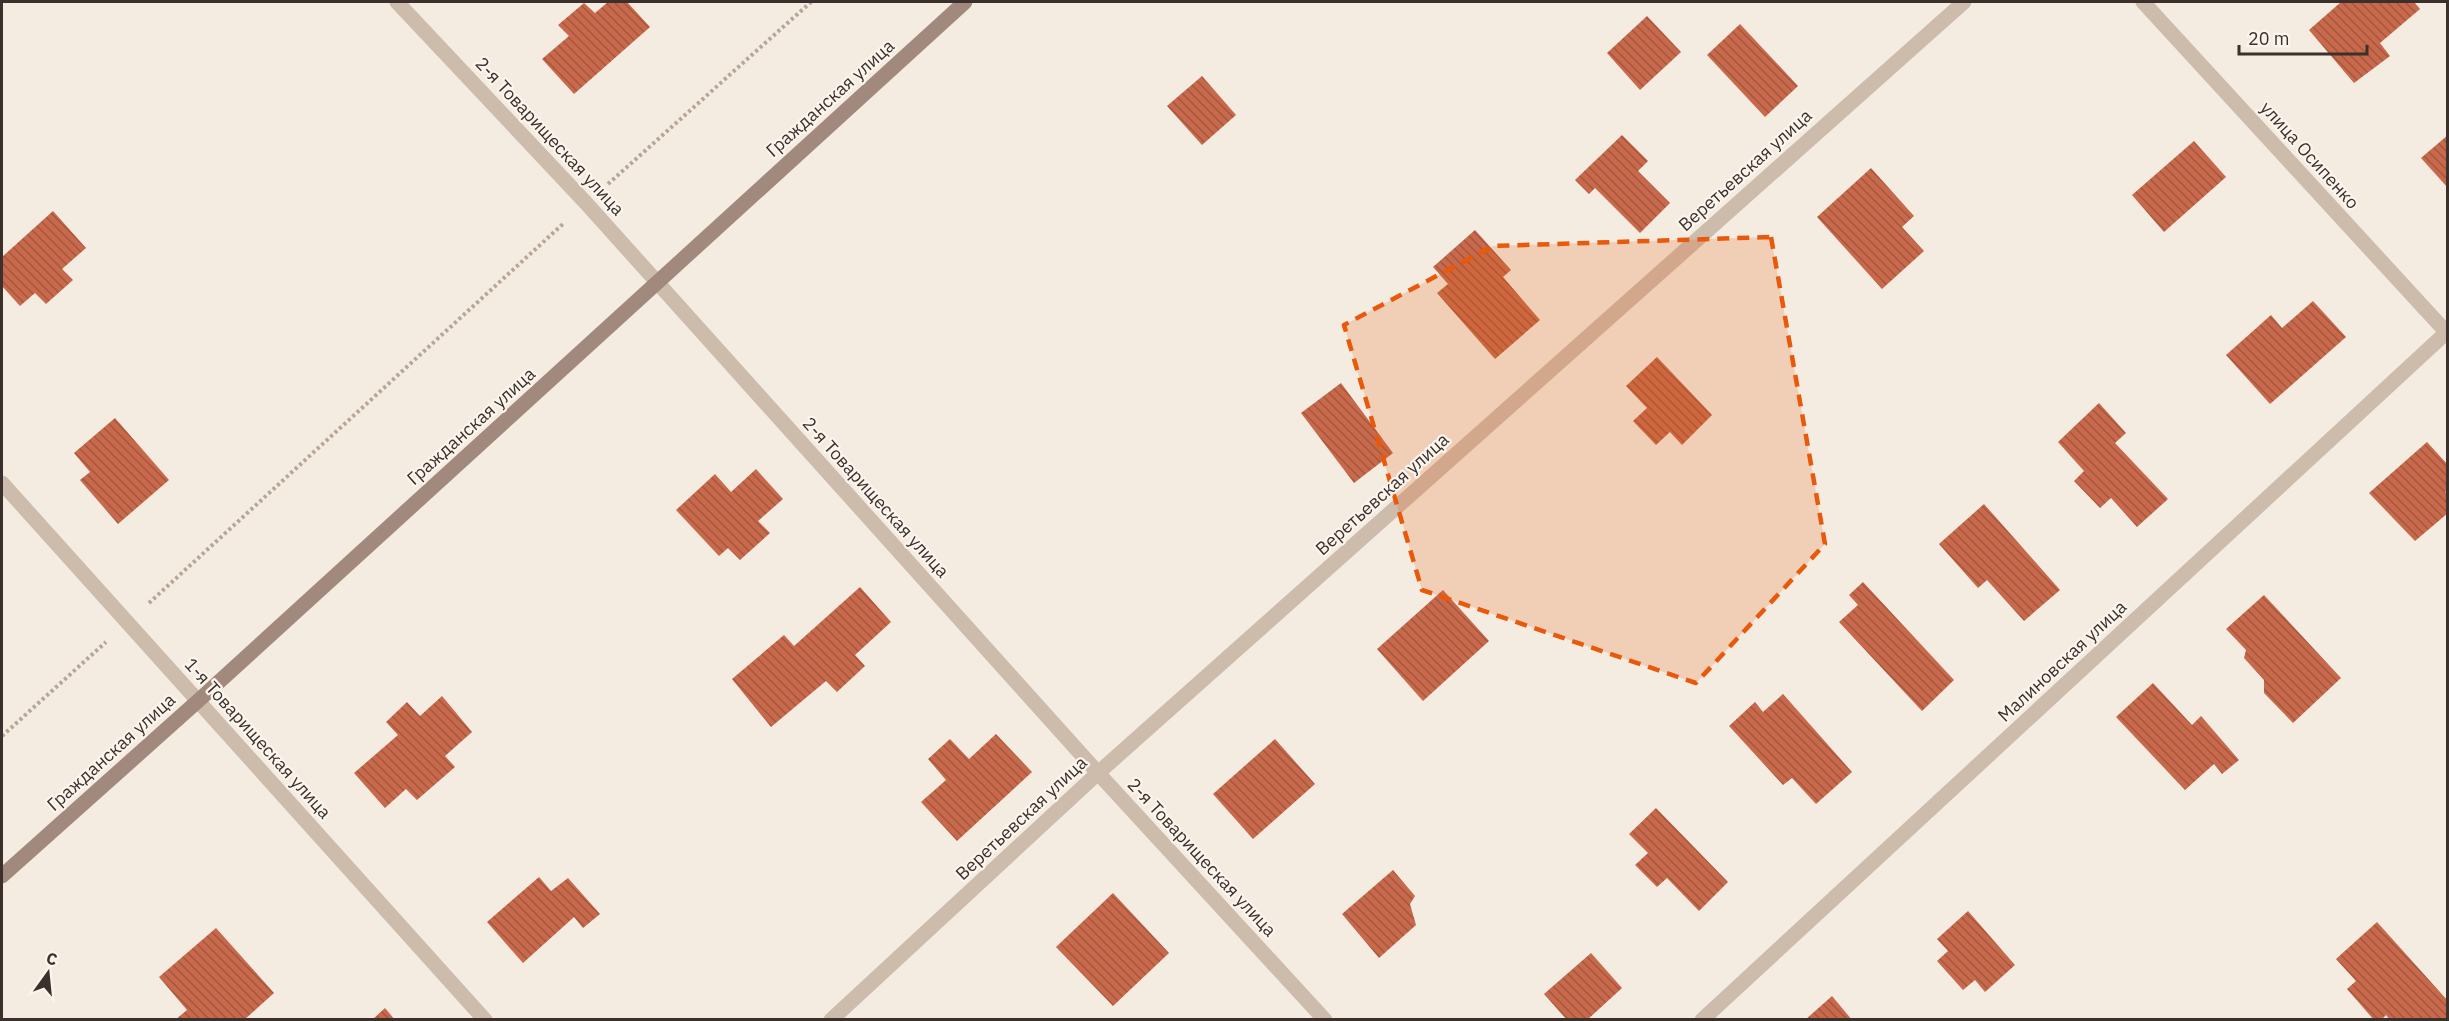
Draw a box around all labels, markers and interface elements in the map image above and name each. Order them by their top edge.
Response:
scale bar [2239,18,2366,56]
text: 20 m [2248,27,2290,50]
street label: Гражданская улица [761,34,899,162]
street label: 2-я Товарищеская улица [470,52,630,220]
street label: улица Осипенко [2256,96,2364,214]
street label: Веретьевская улица [1674,104,1817,236]
street label: Гражданская улица [402,362,540,490]
street label: 2-я Товарищеская улица [798,412,955,582]
street label: Веретьевская улица [1311,428,1454,560]
street label: Малиновская улица [1993,595,2132,727]
street label: 1-я Товарищеская улица [180,653,337,823]
street label: Гражданская улица [42,688,180,816]
street label: Веретьевская улица [950,751,1092,885]
street label: 2-я Товарищеская улица [1122,773,1282,941]
north arrow [18,943,78,1003]
text: С [44,948,60,970]

